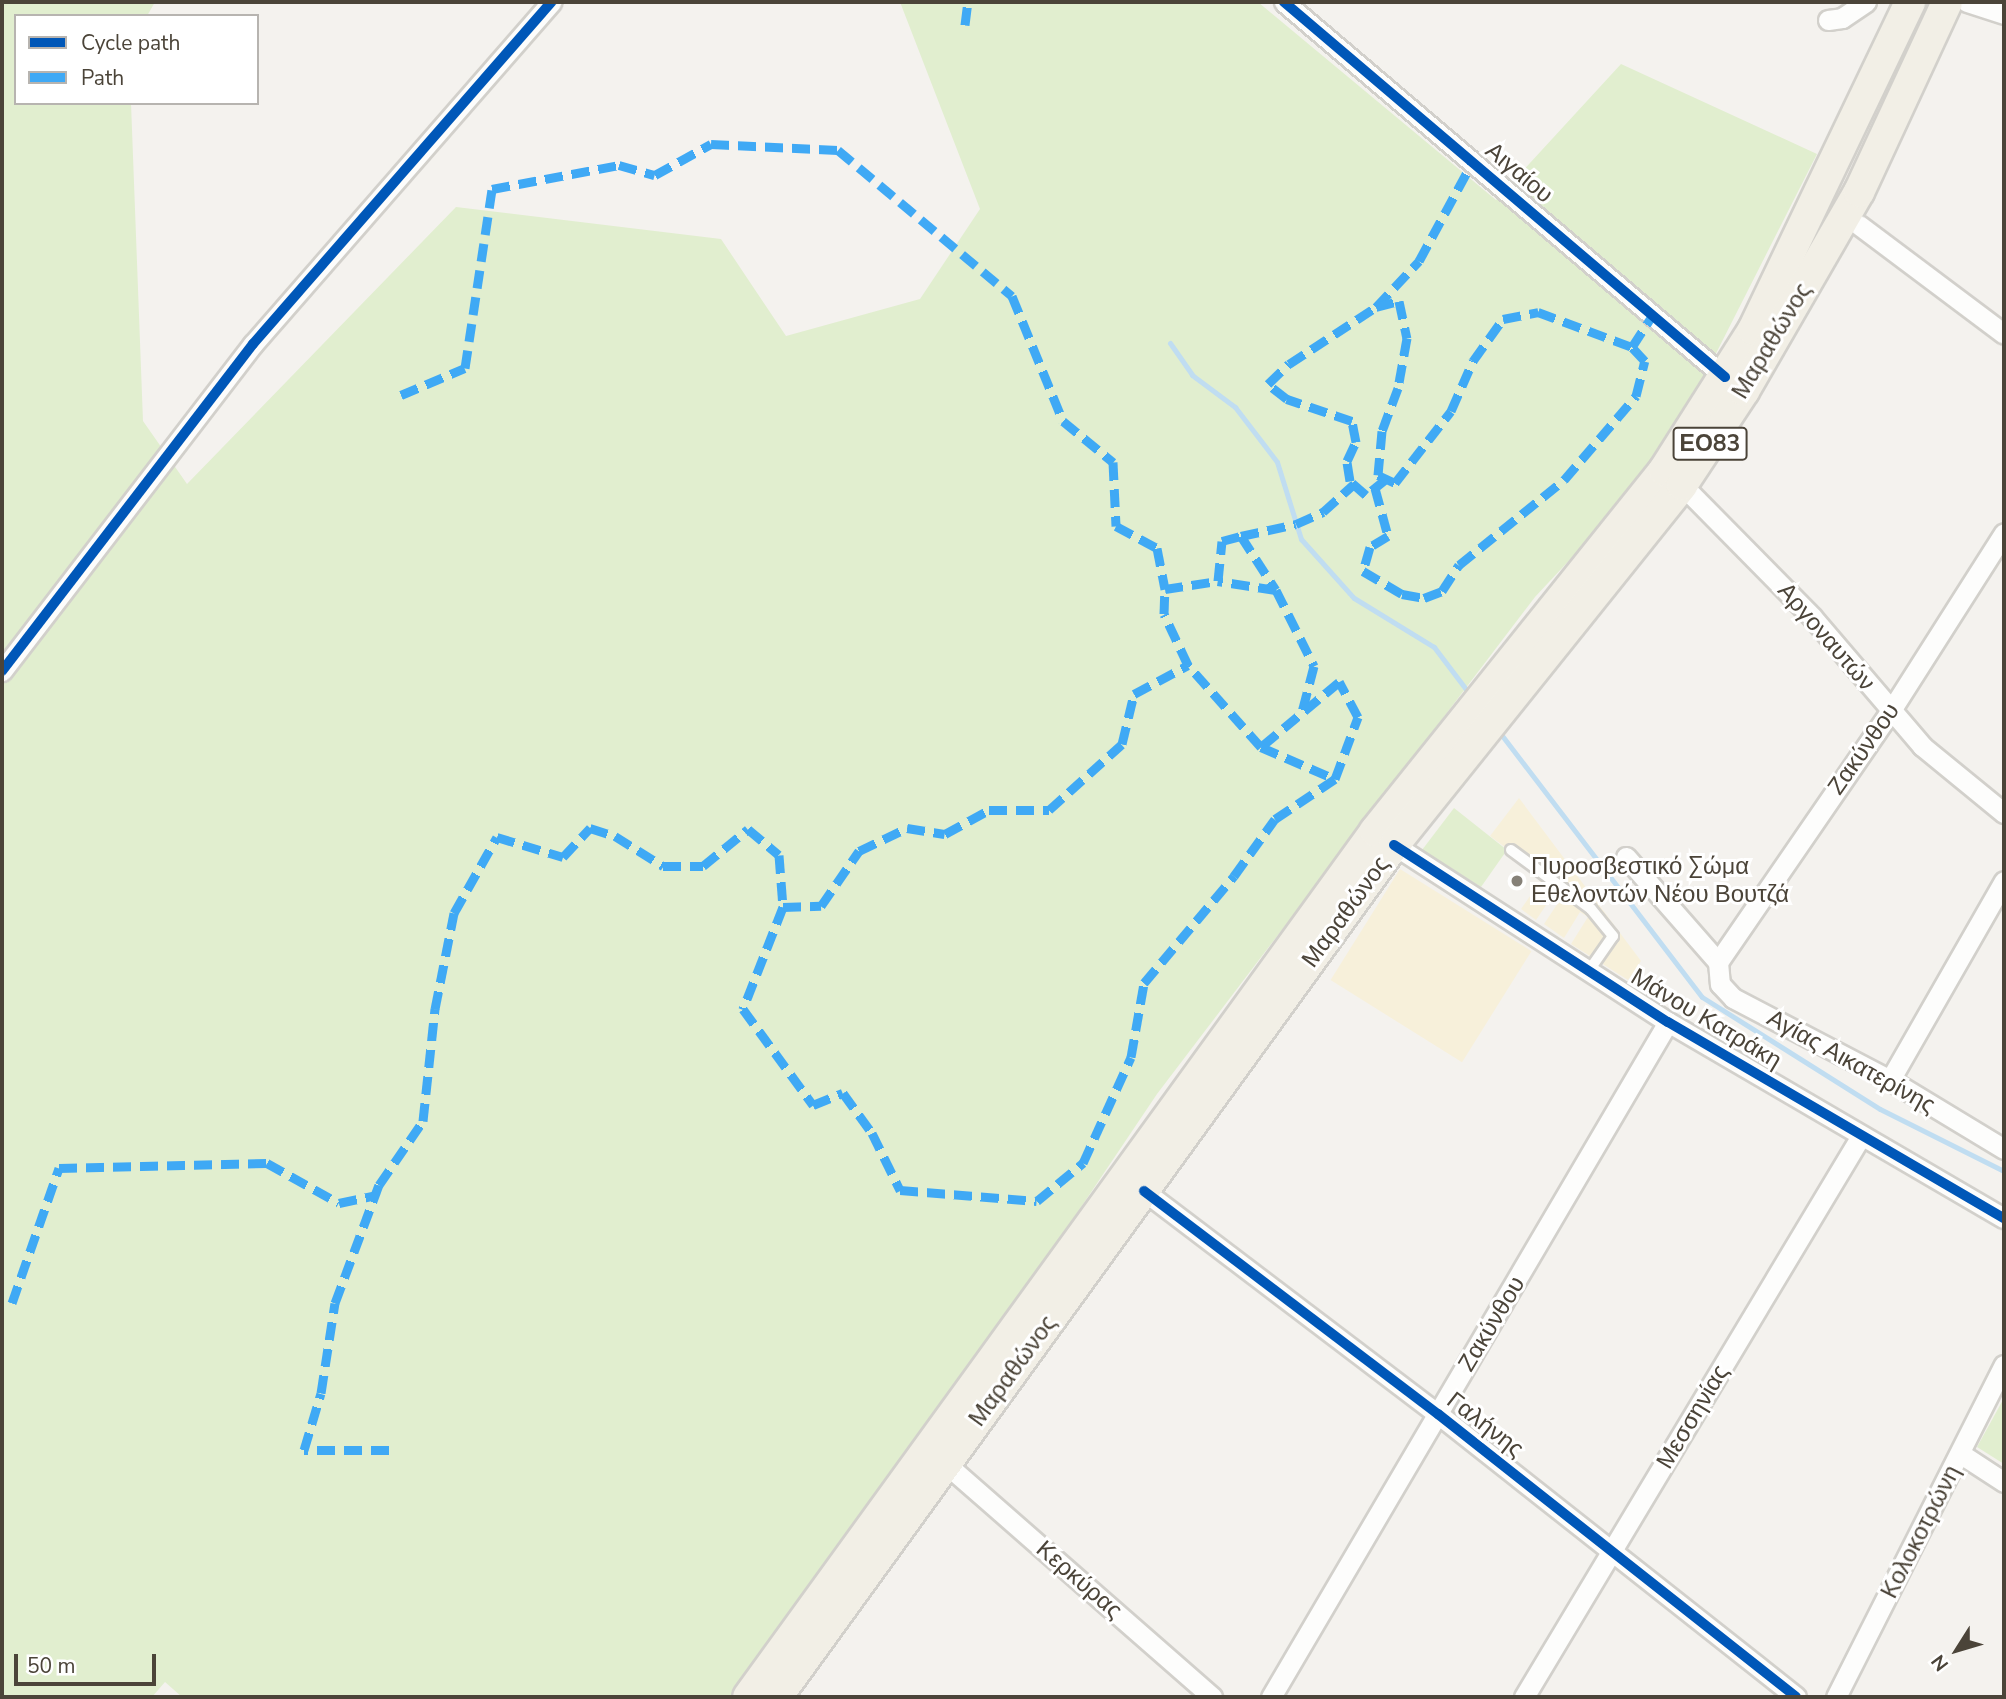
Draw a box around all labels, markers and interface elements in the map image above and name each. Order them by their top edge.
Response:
legend [14,14,259,105]
text: Cycle path [81,29,180,57]
text: Path [81,64,124,92]
street label: Αιγαίου [1479,137,1559,209]
street label: Μαραθώνος [1726,278,1818,404]
road number: ΕΟ83 [1672,424,1748,464]
street label: Αργοναυτών [1771,577,1881,697]
street label: Ζακύνθου [1822,698,1906,800]
street label: Μαραθώνος [1296,851,1396,973]
place label: Πυροσβεστικό Σώμα Εθελοντών Νέου Βουτζά [1531,853,1789,909]
marker: Πυροσβεστικό Σώμα Εθελοντών Νέου Βουτζά [1509,873,1525,889]
street label: Μάνου Κατράκη [1626,963,1786,1075]
street label: Αγίας Αικατερίνης [1762,1004,1940,1120]
street label: Ζακύνθου [1452,1271,1532,1377]
street label: Μαραθώνος [963,1310,1063,1432]
street label: Μεσσηνίας [1651,1360,1735,1474]
street label: Γαλήνης [1441,1386,1529,1464]
street label: Κολοκοτρώνη [1875,1461,1967,1603]
street label: Κερκύρας [1030,1535,1128,1625]
north arrow [1922,1615,1992,1685]
scale bar [18,1640,159,1684]
text: N [1926,1649,1955,1676]
text: 50 m [27,1652,76,1680]

